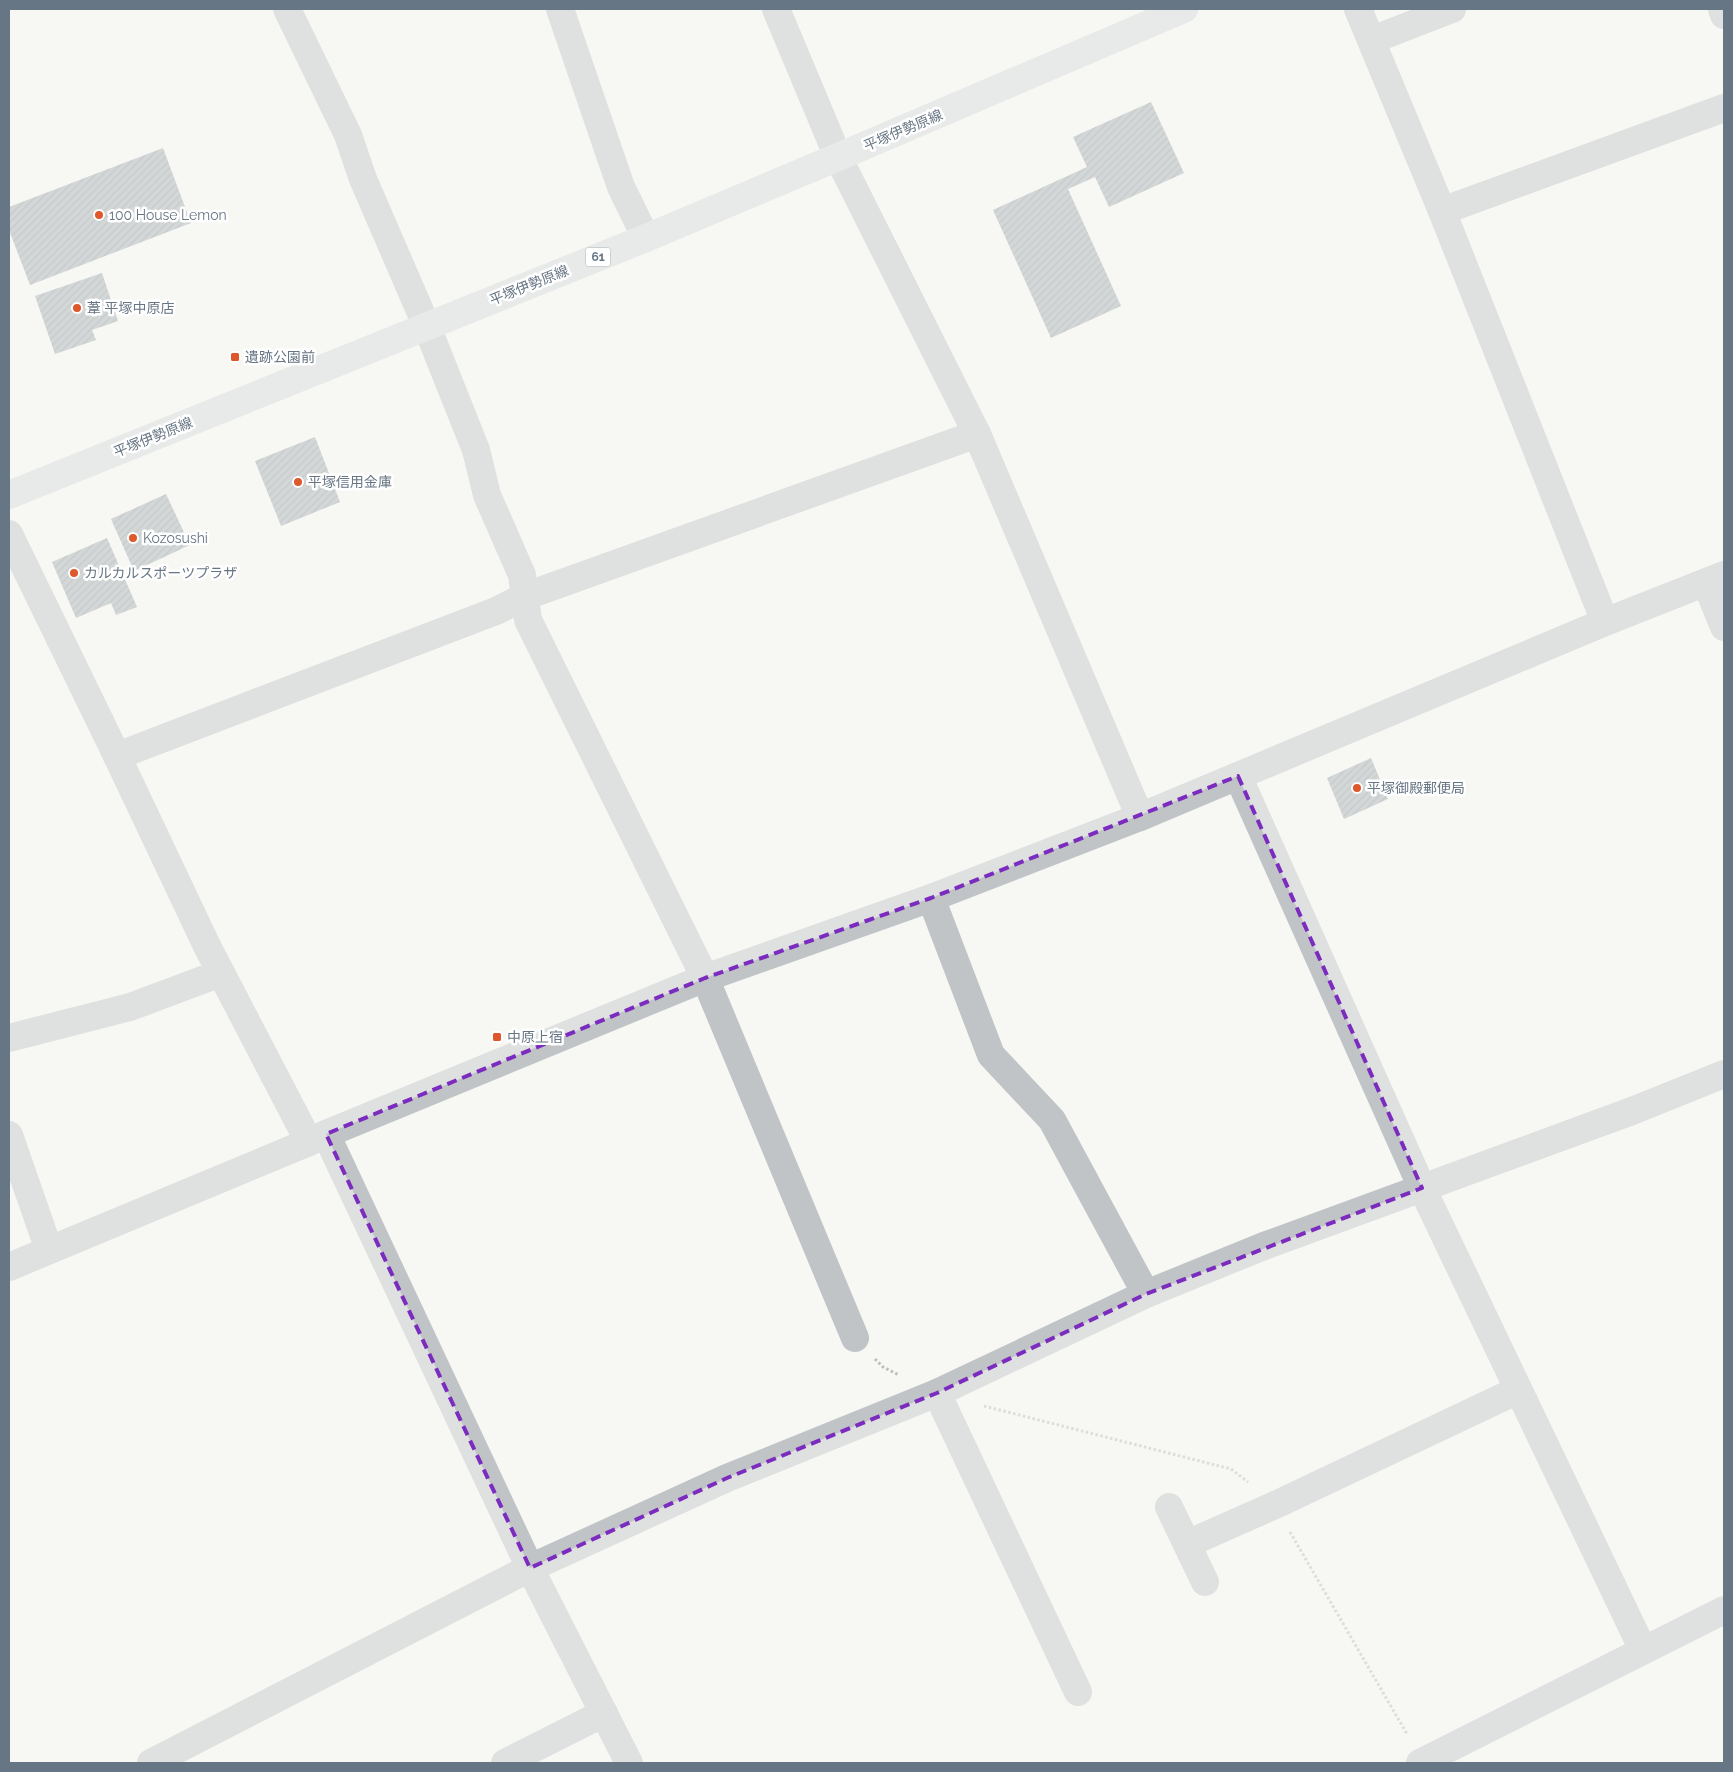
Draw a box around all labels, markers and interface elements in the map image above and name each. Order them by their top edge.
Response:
street label: 平塚伊勢原線 [861,106,945,154]
place label: 100 House Lemon [109,207,227,223]
marker: 100 House Lemon [93,209,105,221]
road number: 61 [586,248,610,266]
street label: 平塚伊勢原線 [487,262,571,308]
place label: 葦 平塚中原店 [87,300,175,316]
marker: 葦 平塚中原店 [71,302,83,314]
place label: 遺跡公園前 [245,349,315,365]
marker: 遺跡公園前 [229,351,241,363]
street label: 平塚伊勢原線 [111,414,195,460]
place label: 平塚信用金庫 [308,474,392,490]
marker: 平塚信用金庫 [292,476,304,488]
place label: Kozosushi [143,530,208,546]
marker: Kozosushi [127,532,139,544]
place label: カルカルスポーツプラザ [84,565,237,581]
marker: カルカルスポーツプラザ [68,567,80,579]
place label: 平塚御殿郵便局 [1367,780,1465,796]
marker: 平塚御殿郵便局 [1351,782,1363,794]
place label: 中原上宿 [507,1029,563,1045]
marker: 中原上宿 [491,1031,503,1043]

